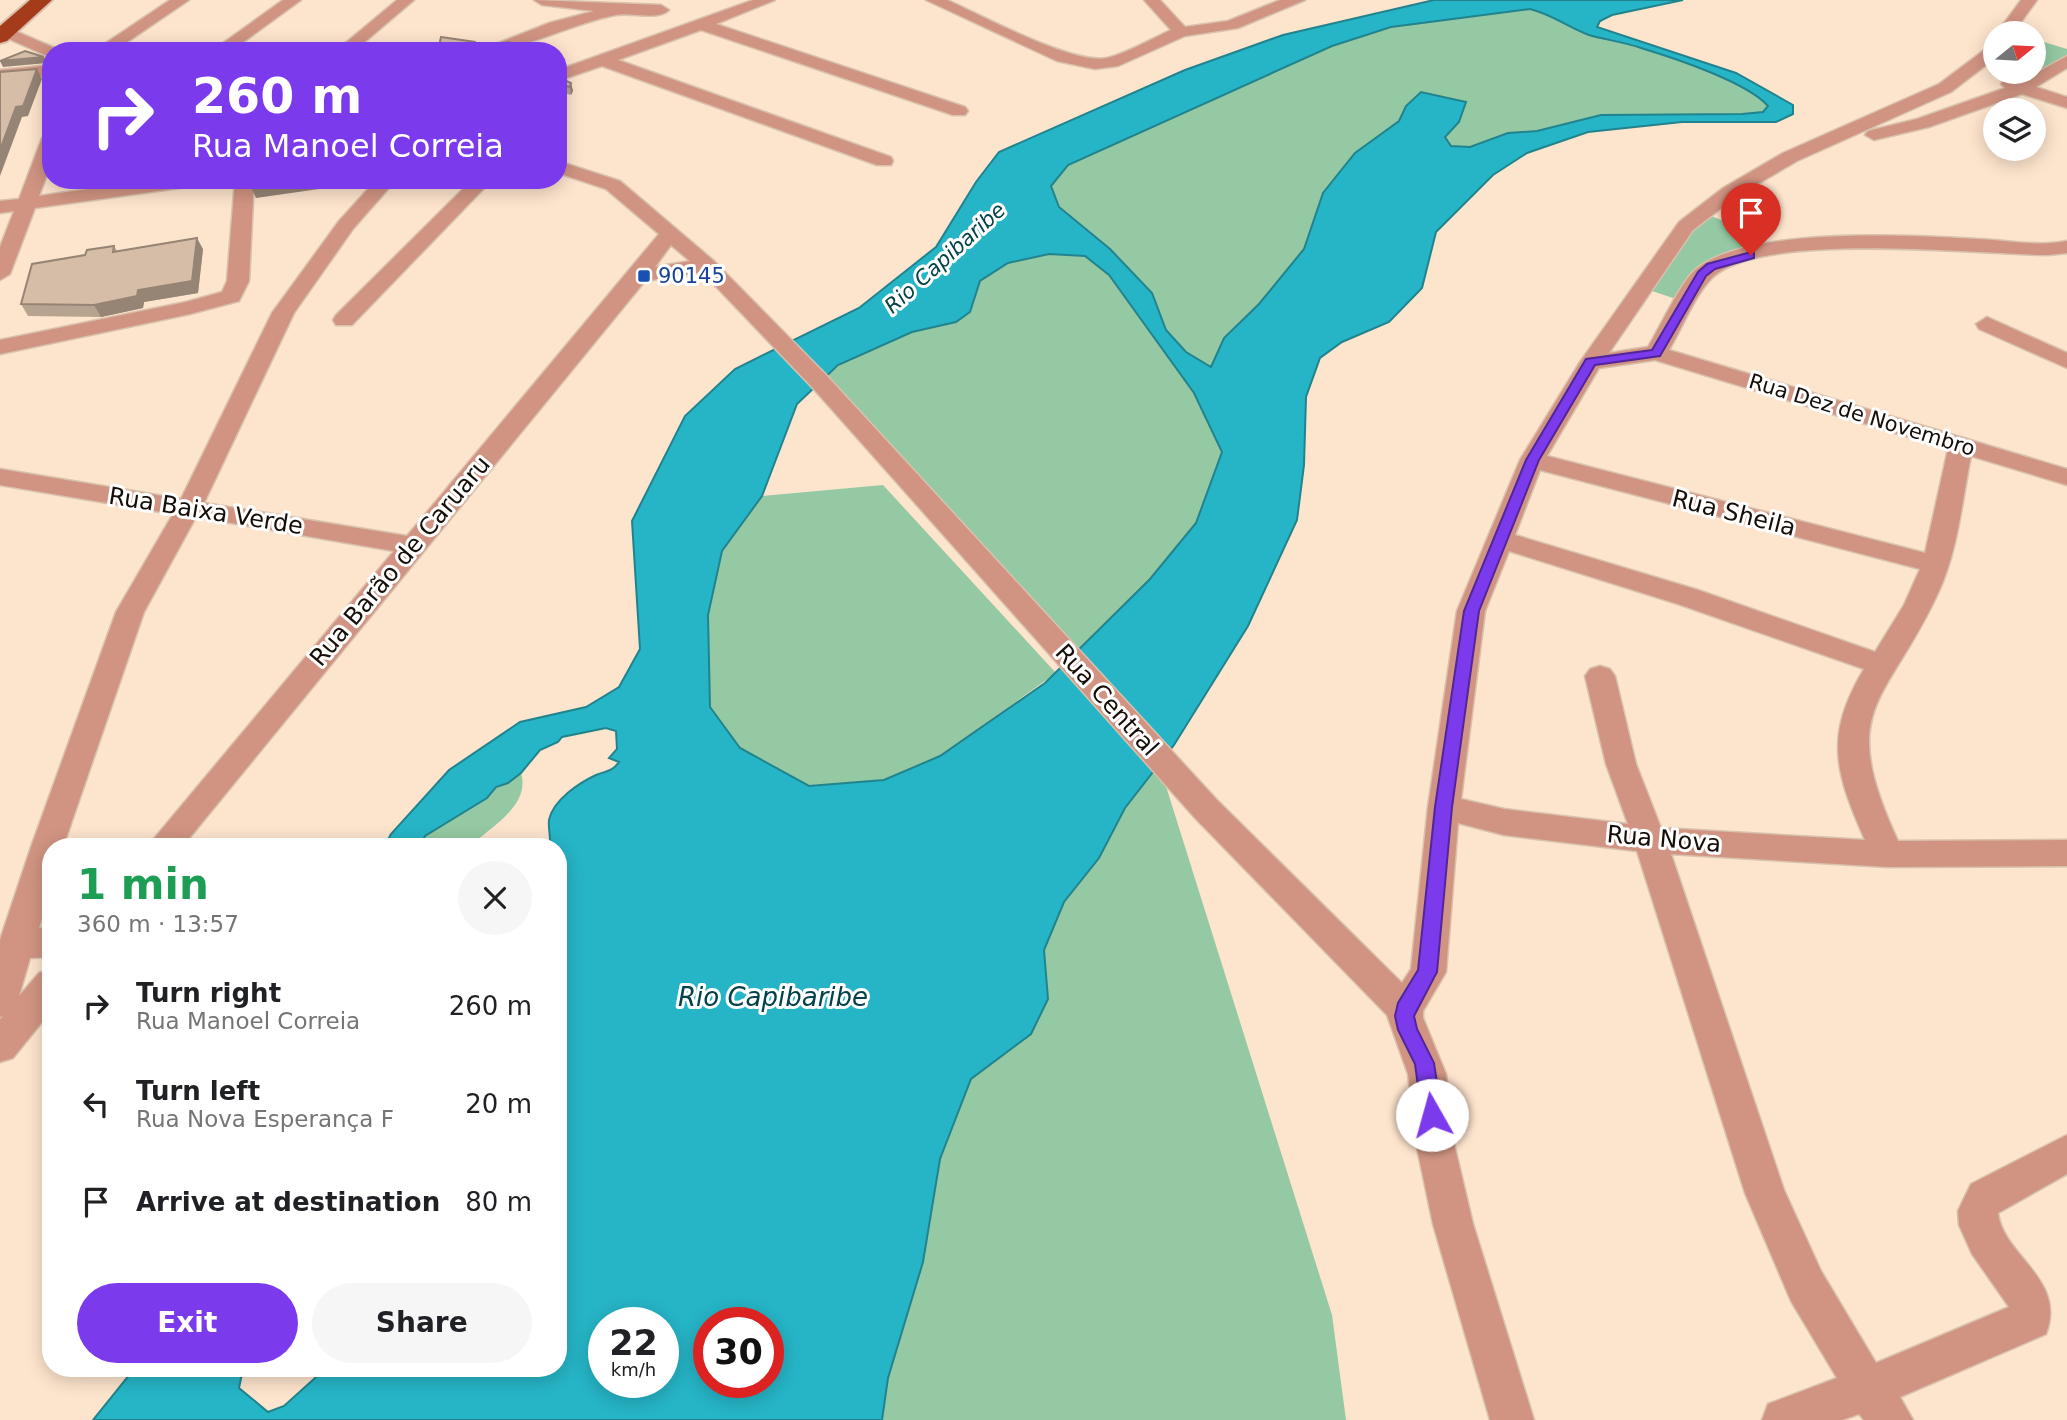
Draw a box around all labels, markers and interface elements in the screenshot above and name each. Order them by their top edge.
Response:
north arrow [1983,21,2046,84]
map controls [1983,21,2046,161]
text: 260 m [192,68,362,125]
icon: right [77,70,168,161]
button: layers [1983,98,2046,161]
text: Rua Manoel Correia [192,127,504,165]
pin [1721,183,1781,255]
icon: arrive [1732,194,1770,232]
water label: Rio Capibaribe [880,198,1010,318]
place label: 90145 [658,264,725,288]
marker: 90145 [636,268,652,284]
street label: Rua Dez de Novembro [1746,369,1978,461]
street label: Rua Barão de Caruaru [304,450,496,672]
street label: Rua Baixa Verde [107,482,305,540]
street label: Rua Sheila [1669,484,1799,542]
street label: Rua Central [1050,638,1164,762]
street label: Rua Nova [1606,820,1722,858]
text: 1 min [77,860,209,909]
button: close [458,861,532,935]
text: 360 m · 13:57 [77,911,239,937]
text: Turn right [136,978,281,1008]
water label: Rio Capibaribe [678,982,868,1012]
icon: right [77,987,115,1025]
text: 260 m [449,991,532,1021]
text: Rua Manoel Correia [136,1008,360,1034]
text: Turn left [136,1076,260,1106]
position arrow [1395,1078,1469,1152]
icon: left [77,1085,115,1123]
text: 20 m [465,1089,532,1119]
text: Rua Nova Esperança F [136,1106,394,1132]
icon: arrive [77,1183,115,1221]
text: Arrive at destination [136,1187,440,1217]
text: 80 m [465,1187,532,1217]
button: Exit [77,1283,298,1363]
button: Share [312,1283,532,1363]
speed limit sign: 30 [693,1307,784,1398]
text: 22 [609,1323,658,1363]
text: km/h [611,1359,656,1380]

